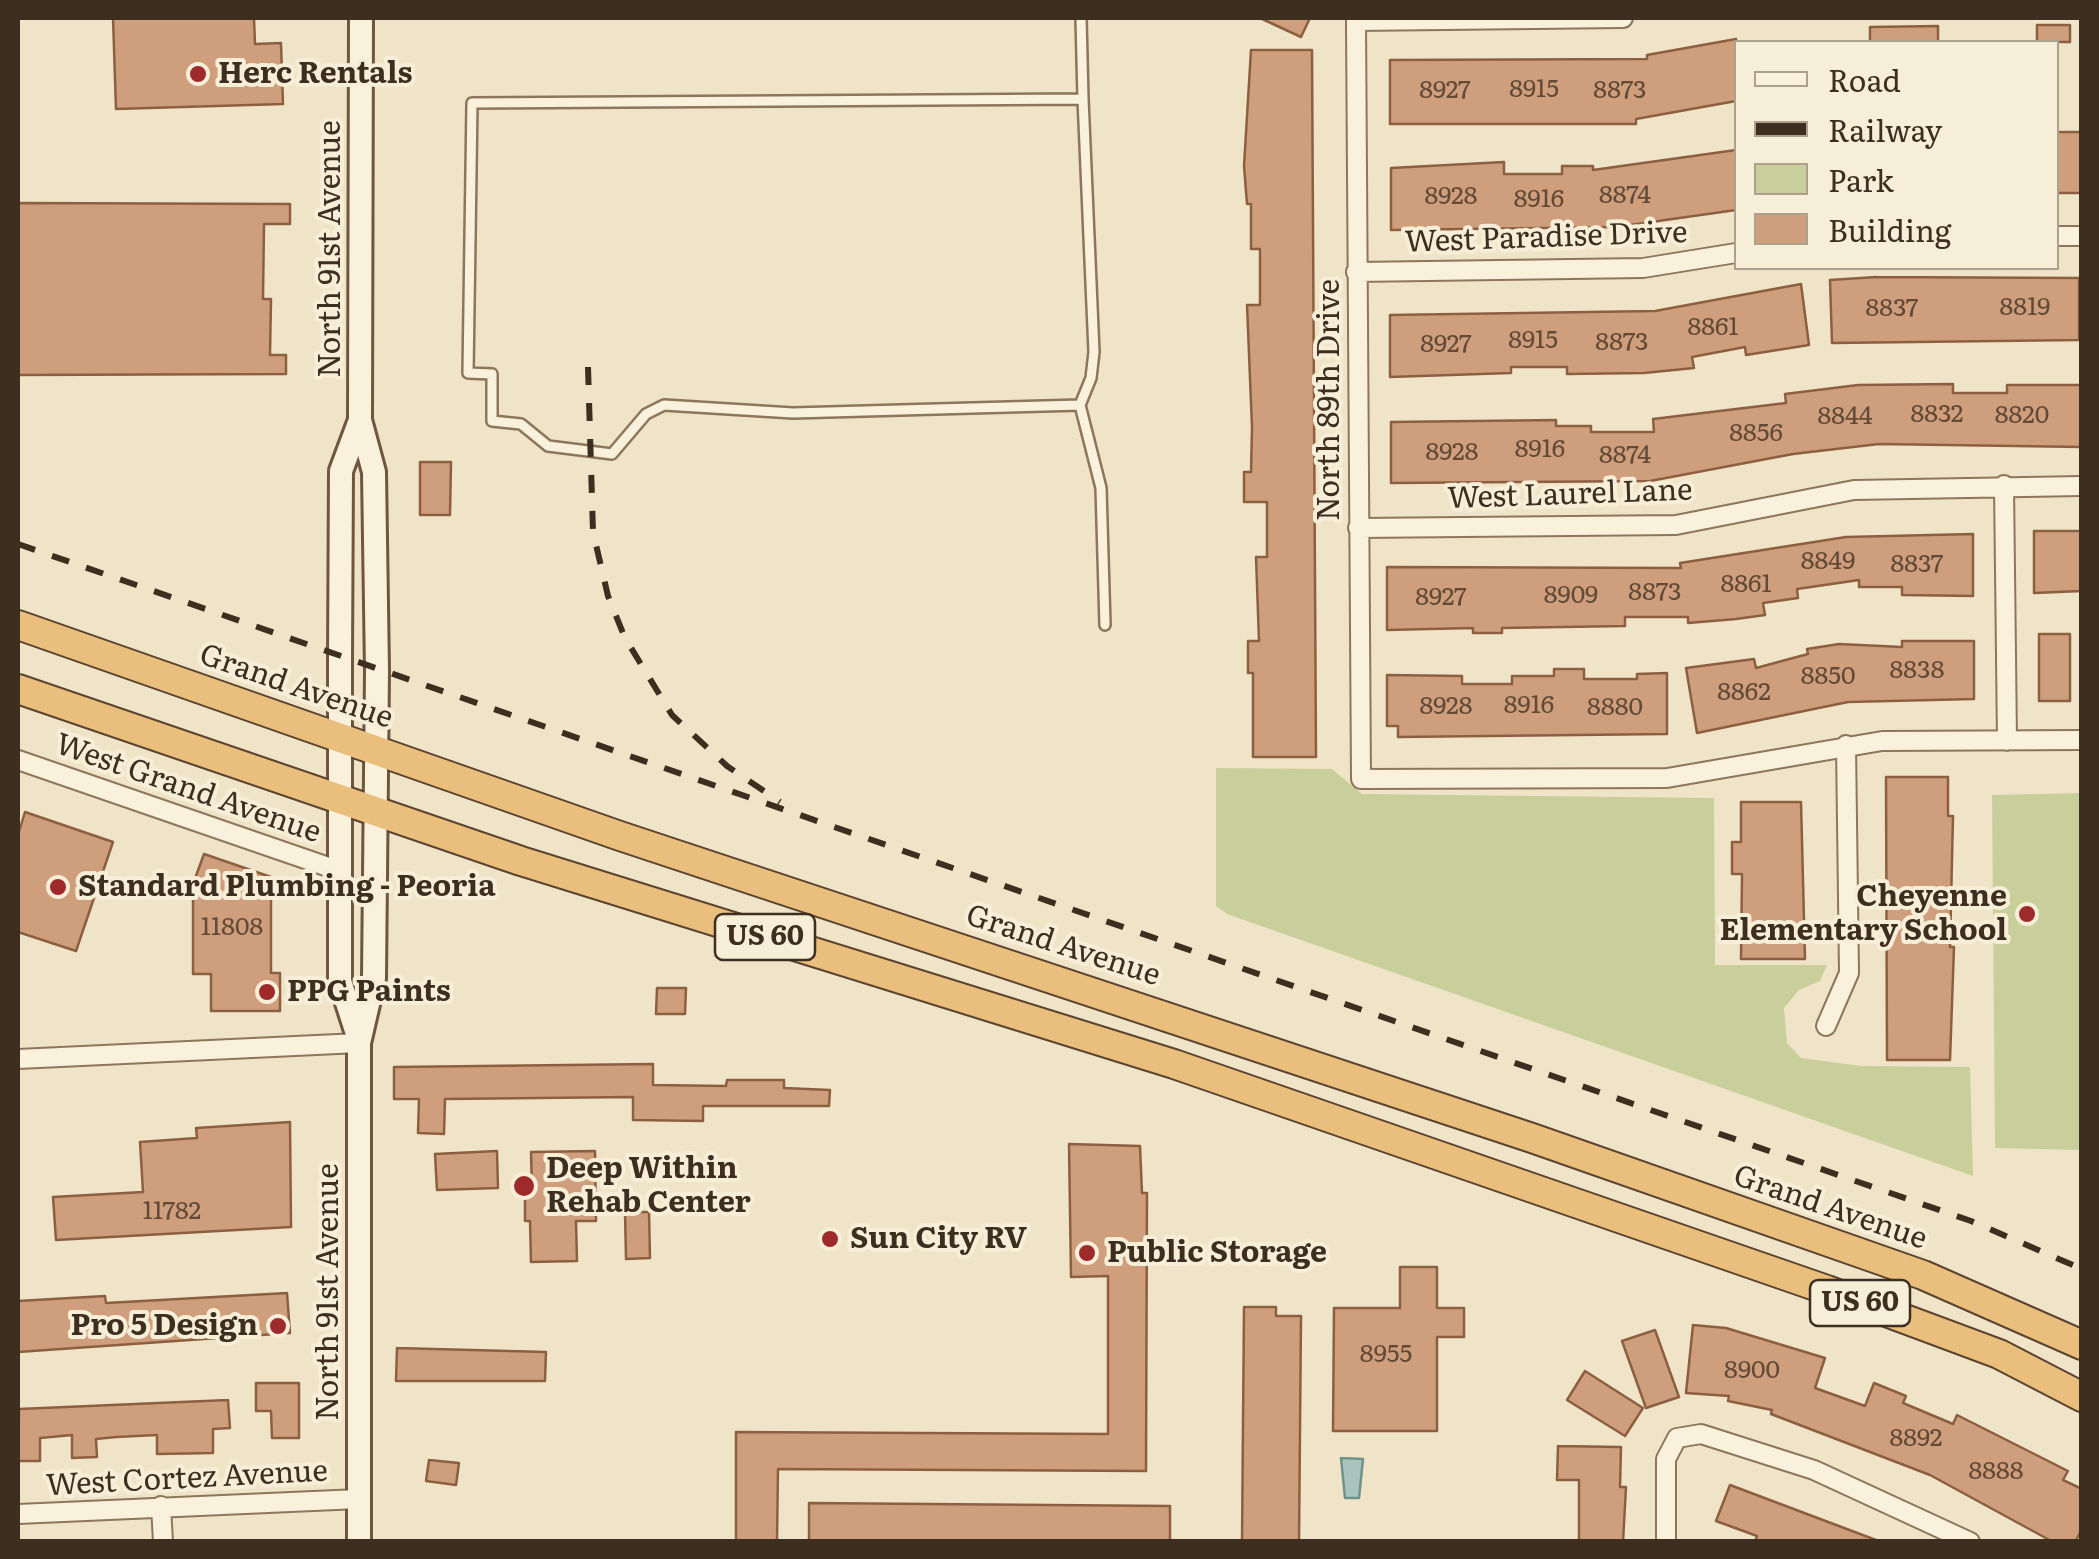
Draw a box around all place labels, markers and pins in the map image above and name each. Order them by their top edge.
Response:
place label: Herc Rentals [218,56,413,92]
marker: Herc Rentals [187,63,209,85]
place label: Standard Plumbing - Peoria [78,869,495,905]
marker: Standard Plumbing - Peoria [47,876,69,898]
place label: Cheyenne Elementary School [1720,879,2007,950]
marker: Cheyenne Elementary School [2016,903,2038,925]
place label: PPG Paints [287,974,451,1010]
marker: PPG Paints [256,981,278,1003]
place label: Deep Within Rehab Center [546,1151,751,1222]
marker: Deep Within Rehab Center [511,1173,537,1199]
place label: Sun City RV [850,1221,1027,1257]
marker: Sun City RV [819,1228,841,1250]
place label: Public Storage [1107,1235,1327,1271]
marker: Public Storage [1076,1242,1098,1264]
place label: Pro 5 Design [71,1308,258,1344]
marker: Pro 5 Design [267,1315,289,1337]

